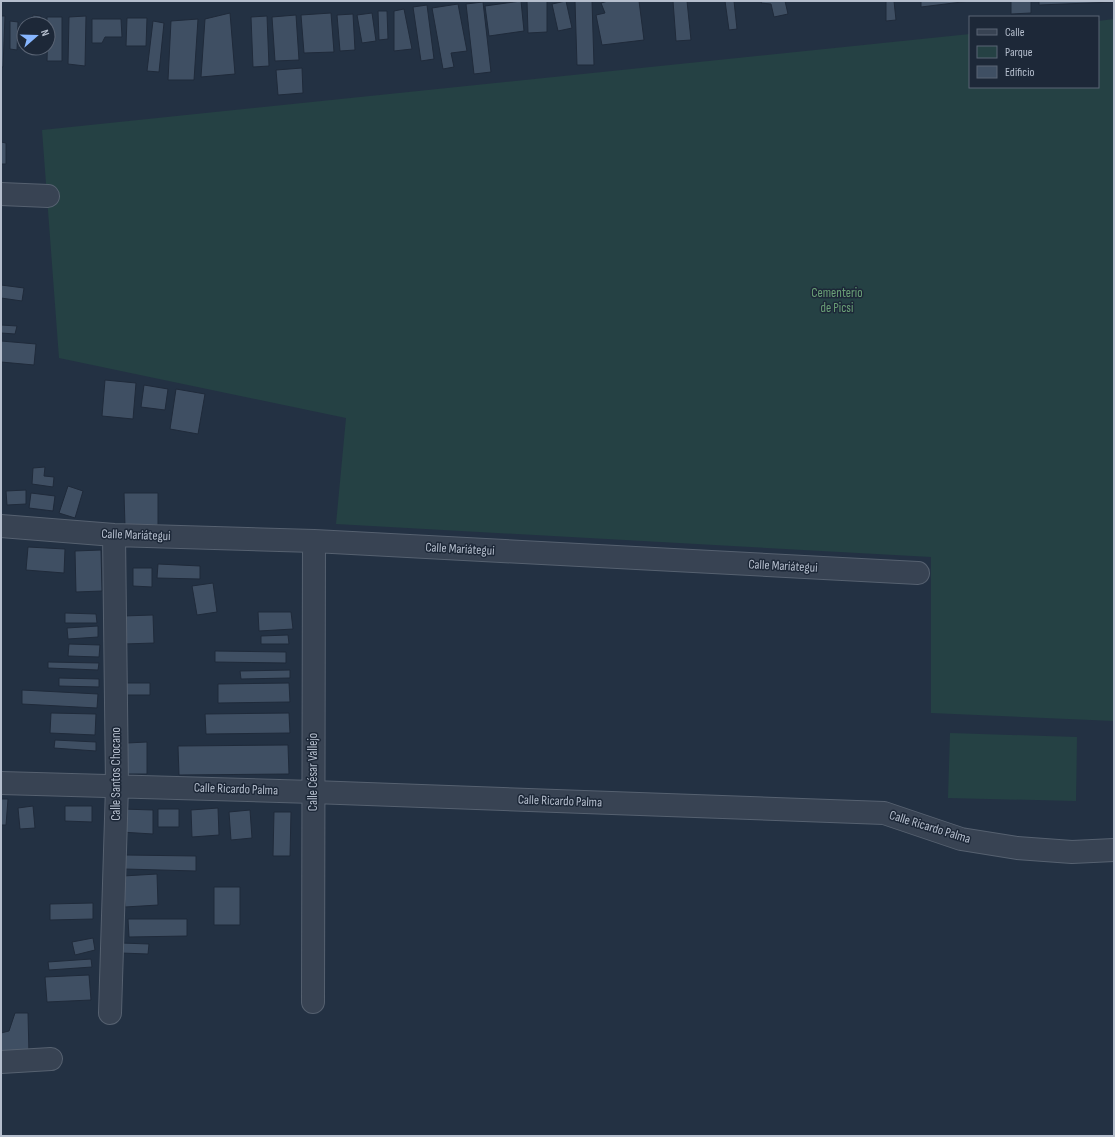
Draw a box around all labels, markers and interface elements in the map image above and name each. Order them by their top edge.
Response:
north arrow [16,16,56,56]
legend [969,16,1099,88]
text: Calle [1005,25,1025,40]
text: N [38,28,52,38]
text: Parque [1005,45,1033,60]
text: Edificio [1005,65,1034,80]
park label: Cementerio de Picsi [811,285,863,316]
street label: Calle Mariátegui [101,526,171,544]
street label: Calle Mariátegui [425,539,495,559]
street label: Calle Mariátegui [748,556,818,576]
street label: Calle Santos Chocano [108,727,124,821]
street label: Calle César Vallejo [305,733,321,811]
street label: Calle Ricardo Palma [194,780,278,798]
street label: Calle Ricardo Palma [518,792,602,810]
street label: Calle Ricardo Palma [887,807,973,847]

